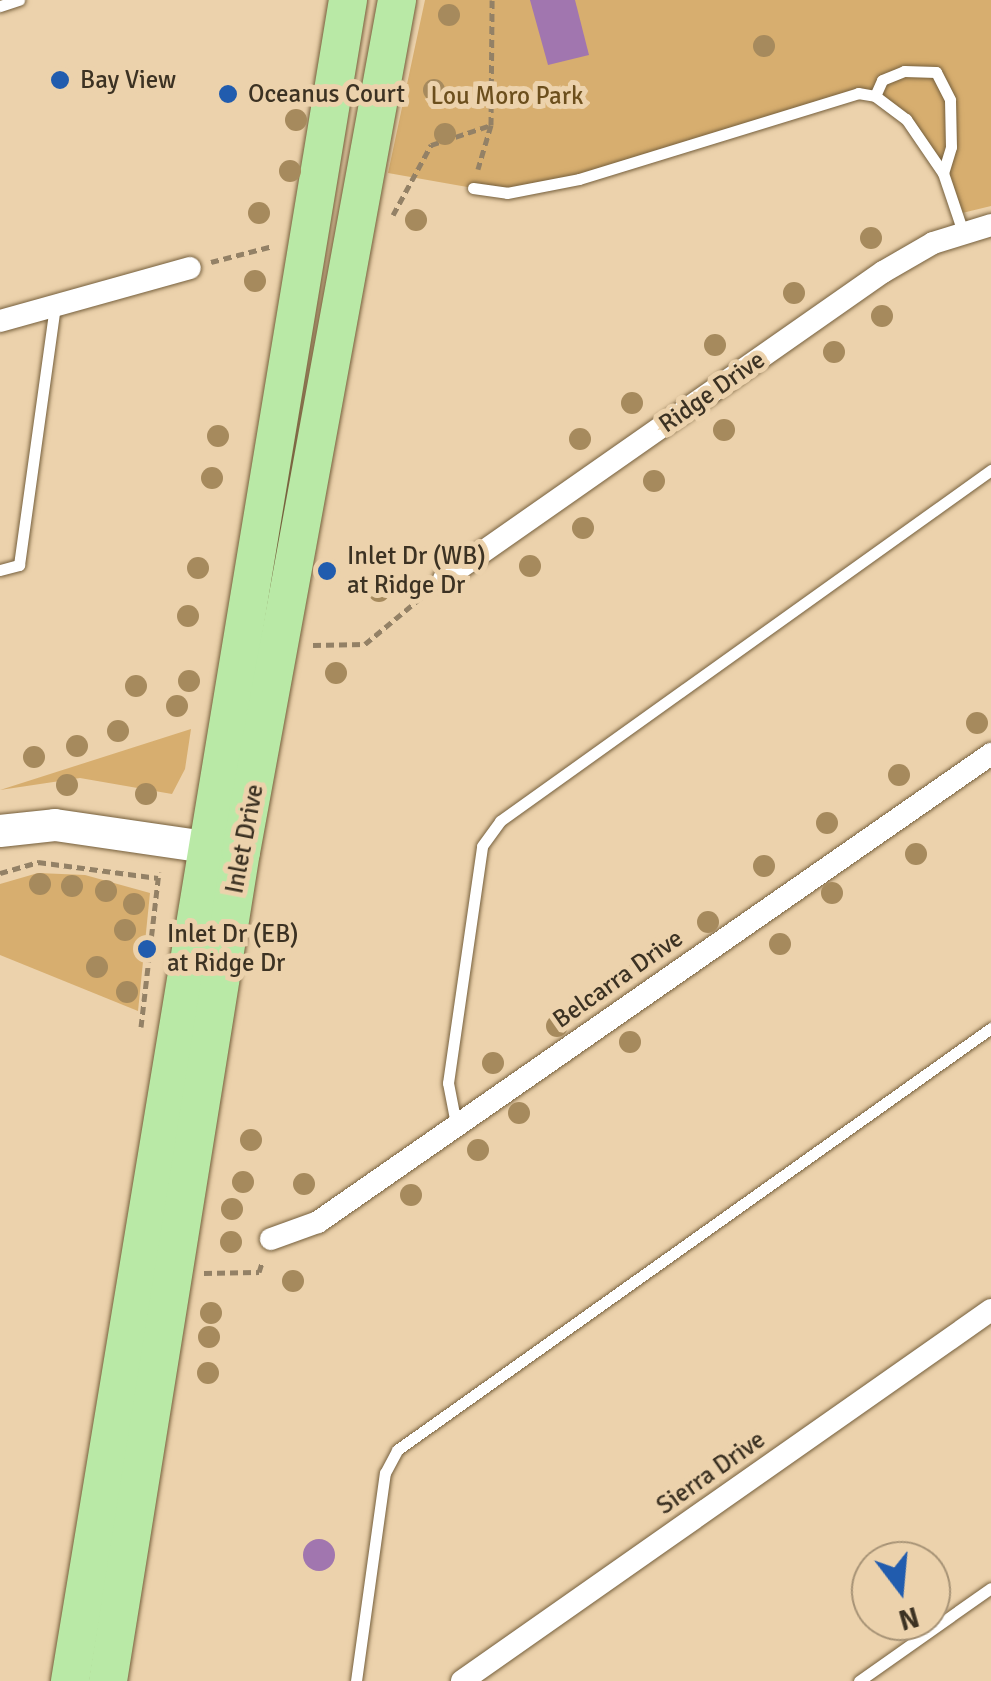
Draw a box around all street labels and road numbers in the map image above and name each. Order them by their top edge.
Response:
street label: Ridge Drive [653,345,771,439]
street label: Inlet Drive [220,782,270,896]
street label: Belcarra Drive [547,923,689,1035]
street label: Sierra Drive [651,1425,771,1521]

